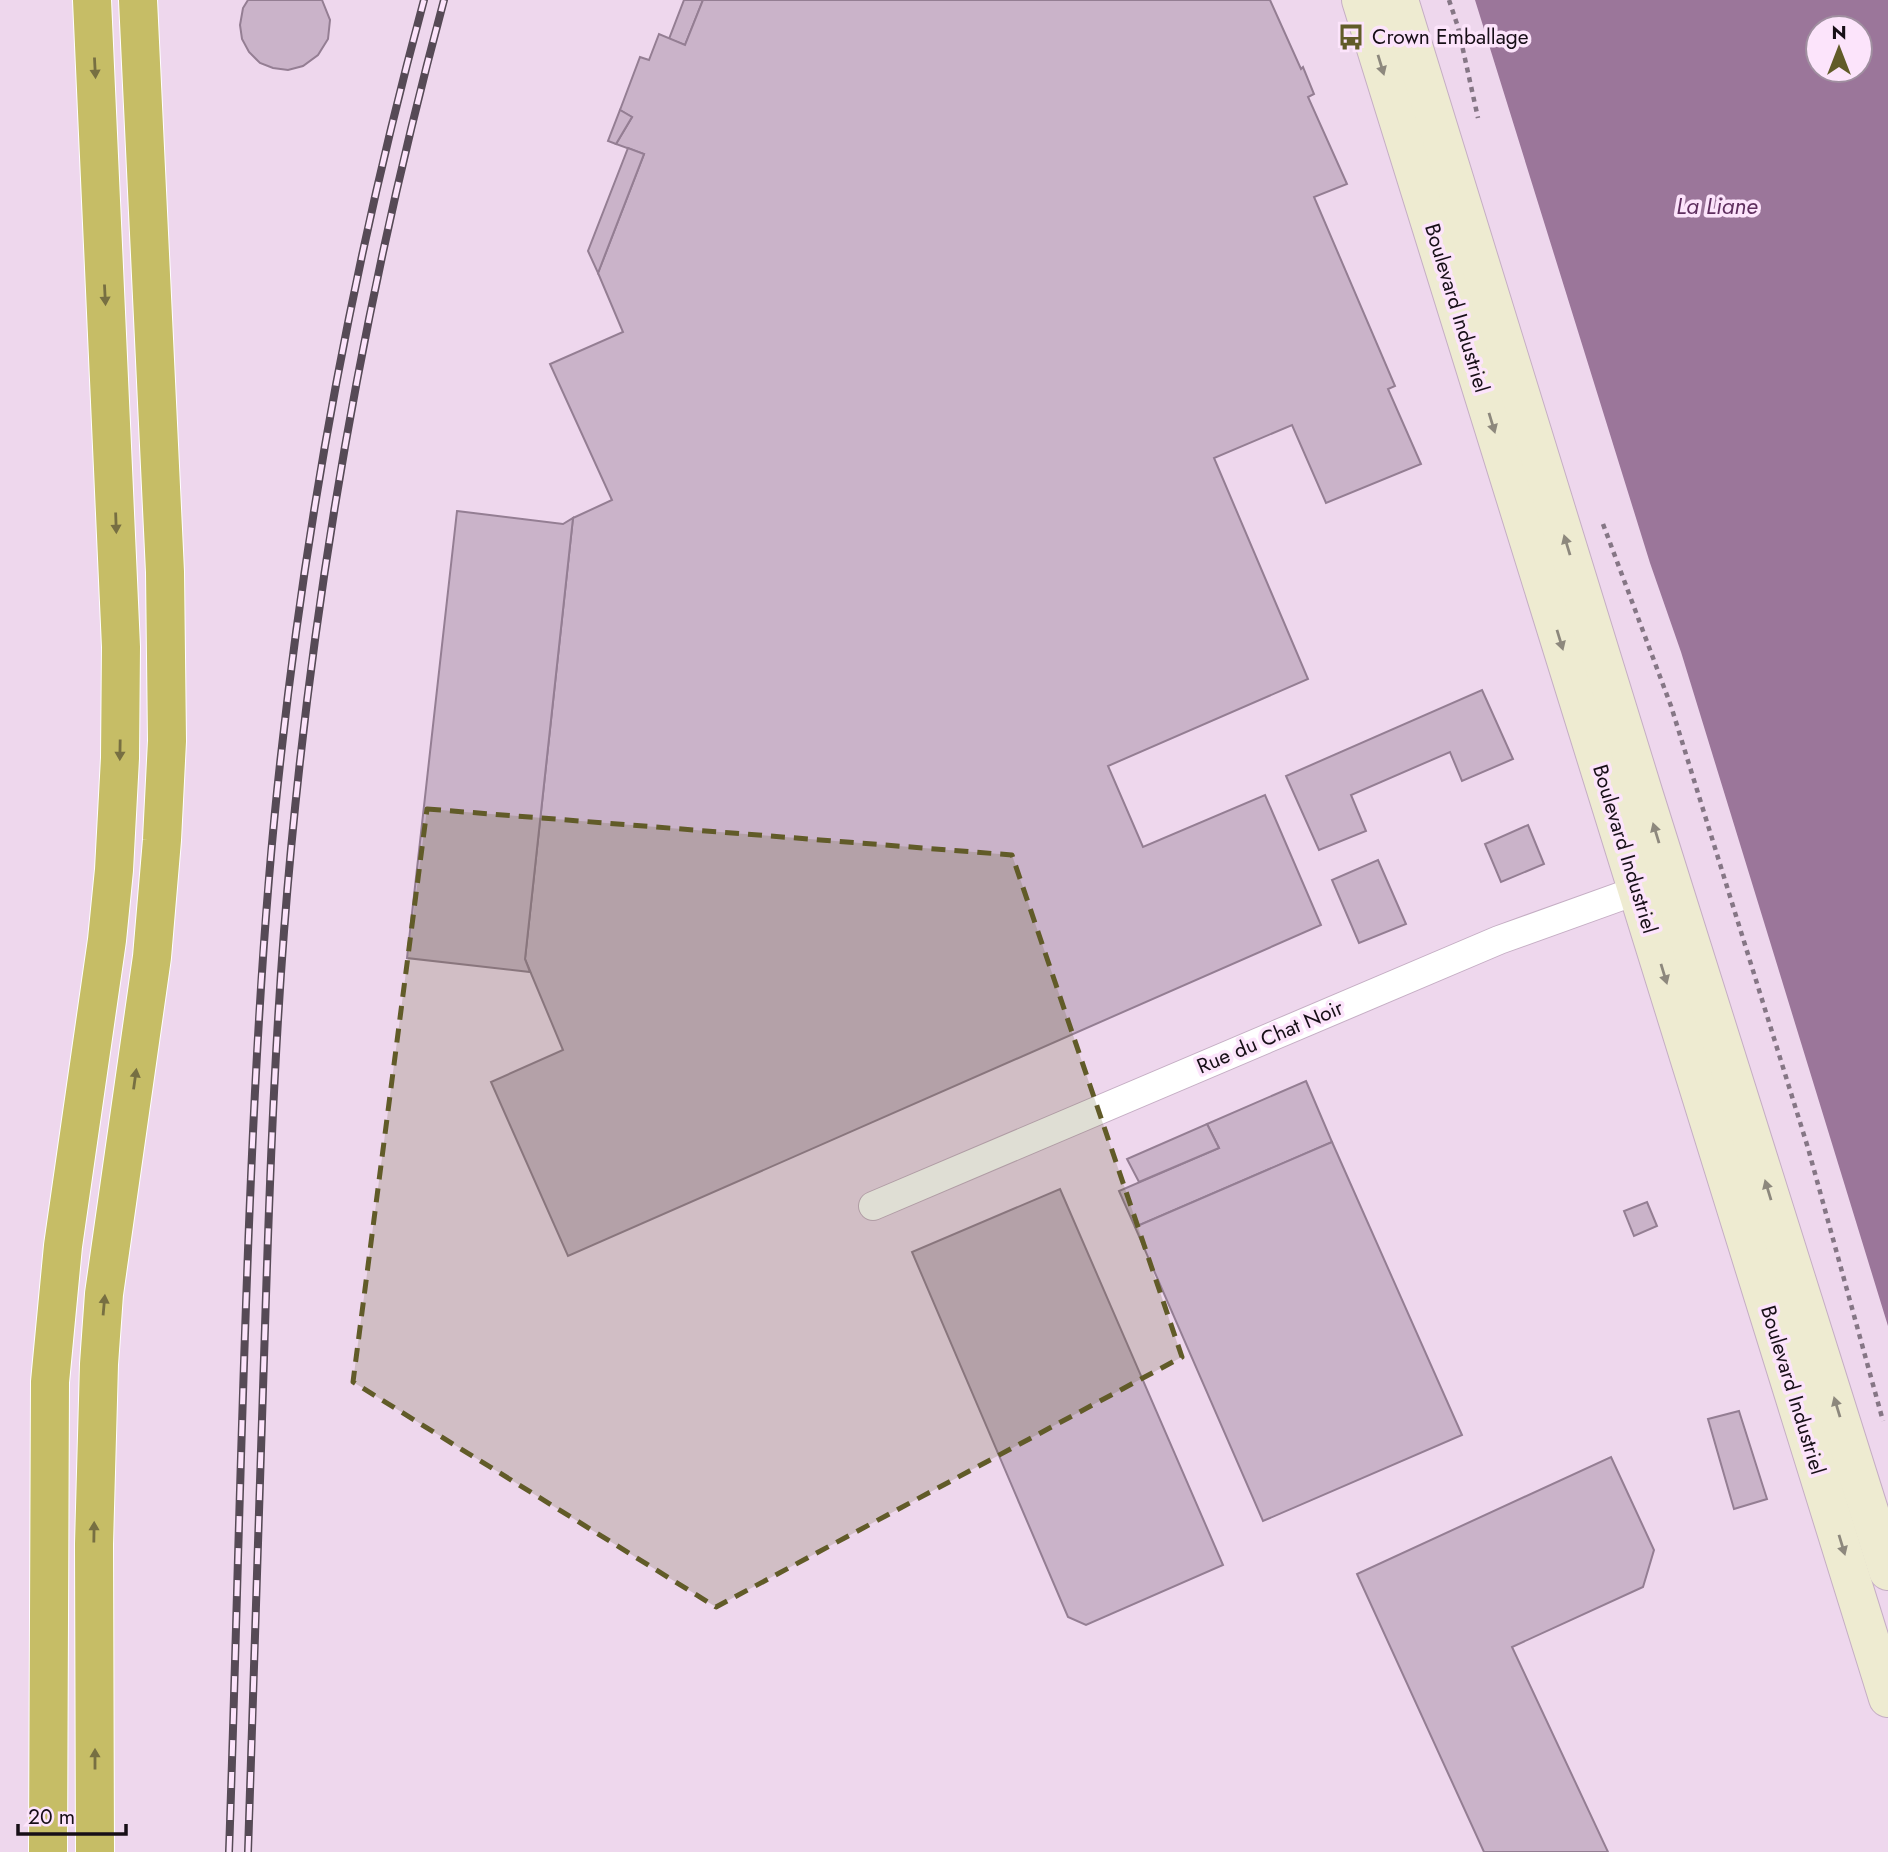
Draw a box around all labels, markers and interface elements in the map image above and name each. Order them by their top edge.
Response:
north arrow [1804,14,1874,84]
text: N [1831,19,1847,46]
bus stop icon: Crown Emballage [1336,22,1366,52]
place label: Crown Emballage [1372,22,1529,52]
one-way arrow [1377,55,1387,76]
one-way arrow [90,57,101,79]
water label: La Liane [1676,189,1758,223]
street label: Boulevard Industriel [1417,220,1497,396]
one-way arrow [100,285,111,307]
one-way arrow [1488,413,1498,434]
one-way arrow [111,512,122,534]
one-way arrow [1561,535,1572,556]
one-way arrow [1555,630,1565,651]
one-way arrow [114,739,126,761]
street label: Boulevard Industriel [1585,761,1665,937]
one-way arrow [1650,822,1661,843]
one-way arrow [1659,964,1670,985]
street label: Rue du Chat Noir [1192,992,1349,1081]
one-way arrow [130,1068,141,1090]
one-way arrow [1763,1180,1773,1201]
one-way arrow [99,1293,110,1315]
street label: Boulevard Industriel [1753,1302,1833,1478]
one-way arrow [1831,1397,1841,1418]
one-way arrow [88,1521,100,1543]
one-way arrow [1837,1535,1847,1556]
one-way arrow [89,1748,101,1770]
scale bar [18,1792,126,1836]
text: 20 m [28,1802,75,1832]

